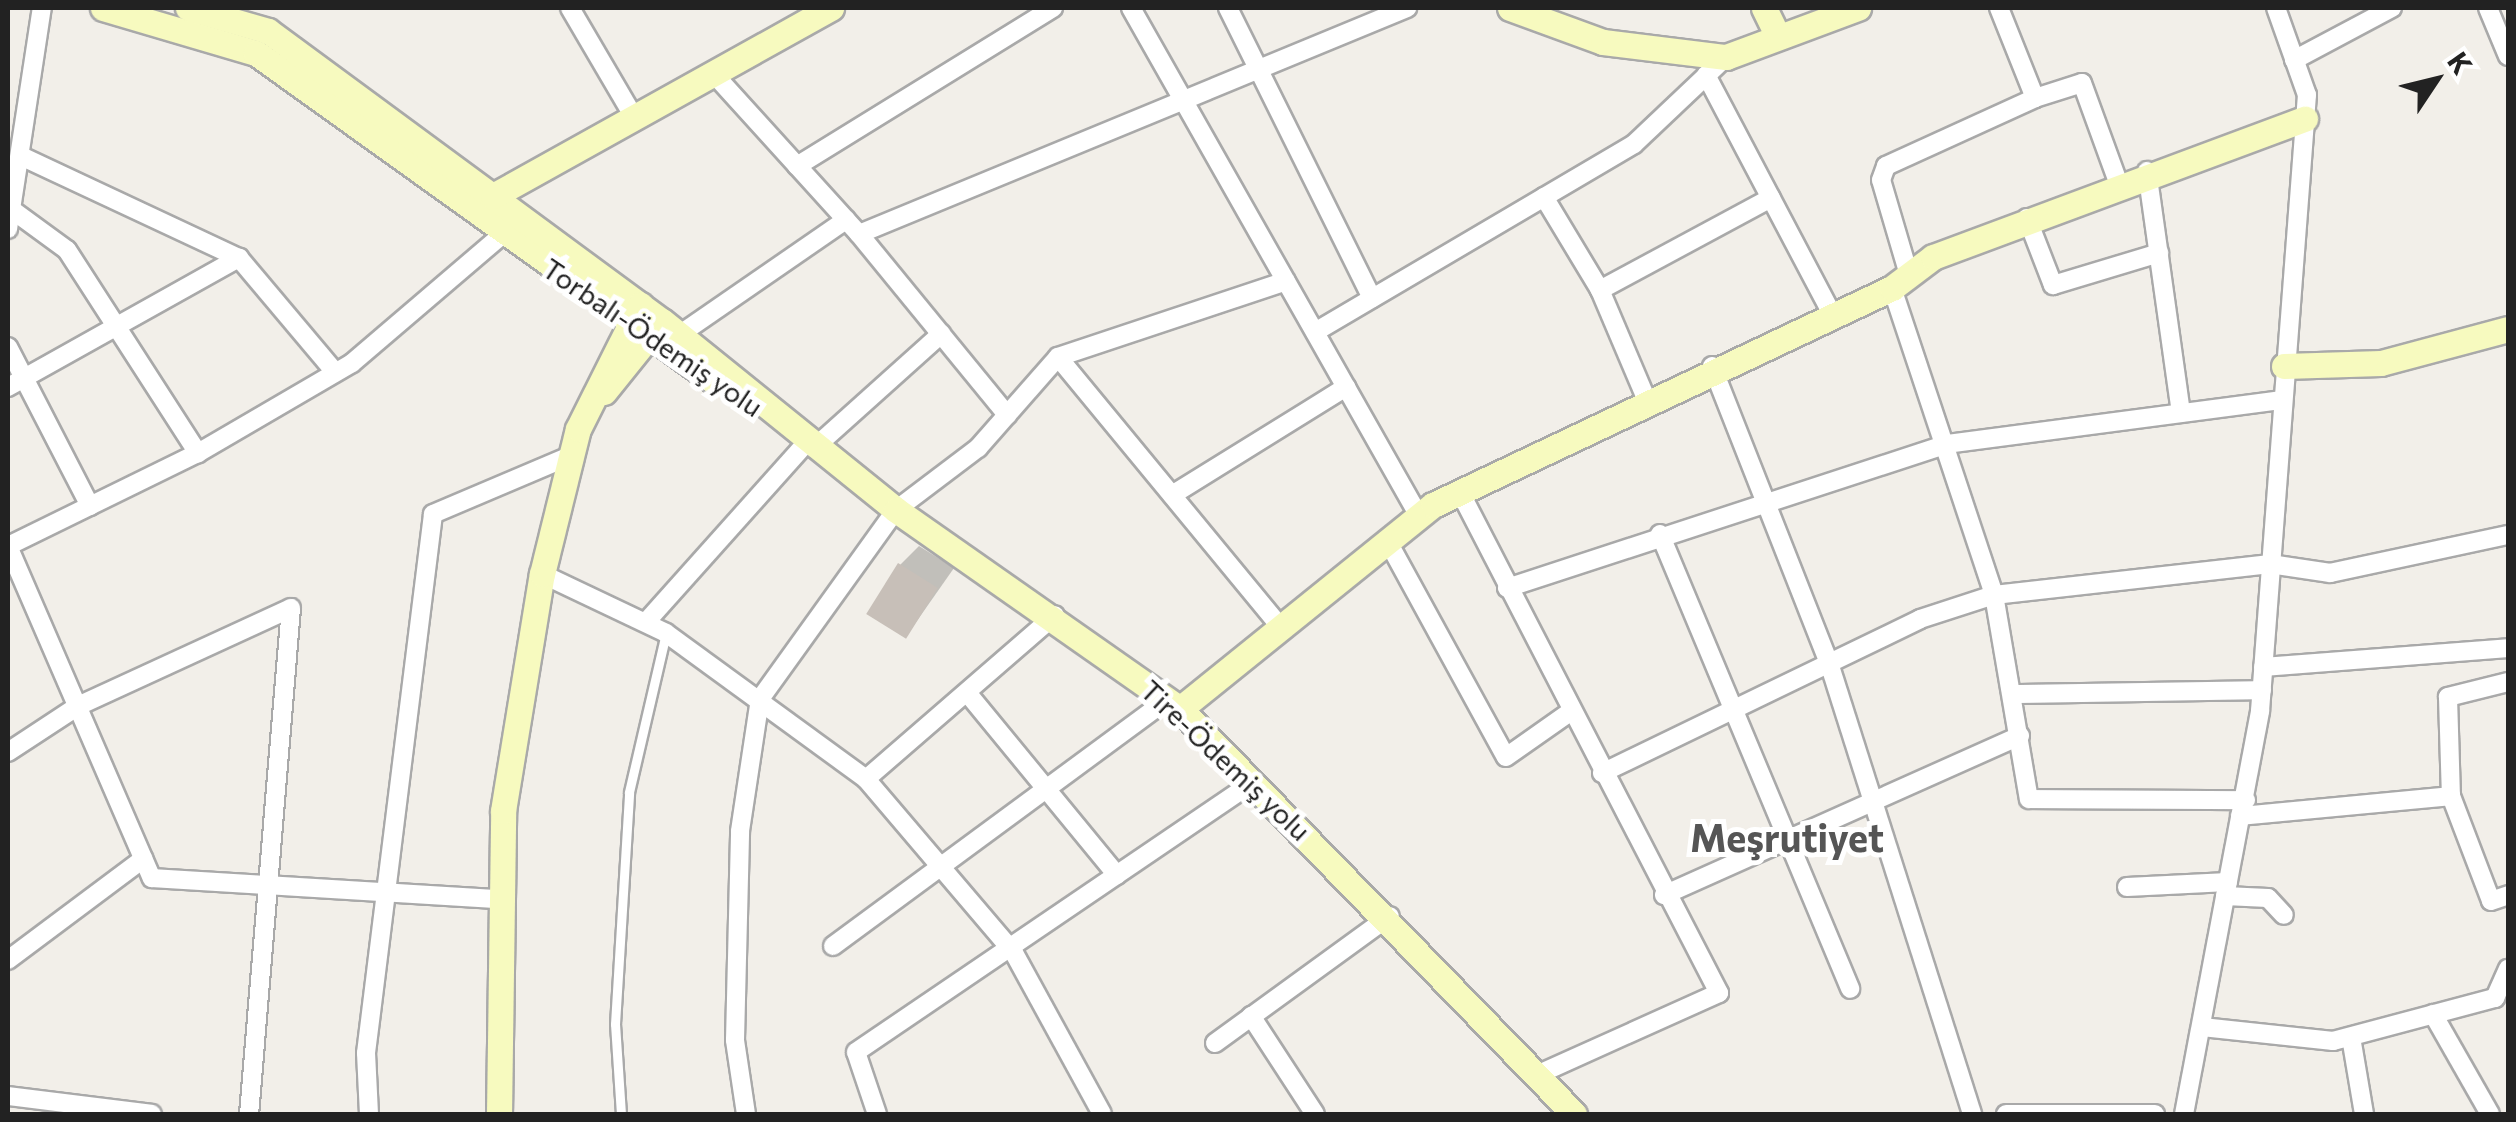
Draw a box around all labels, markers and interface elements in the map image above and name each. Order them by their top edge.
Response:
north arrow [2386,30,2486,130]
text: K [2441,45,2480,81]
street label: Torbalı-Ödemiş yolu [537,251,769,423]
street label: Tire-Ödemiş yolu [1134,673,1318,847]
district label: Meşrutiyet [1690,814,1884,860]

